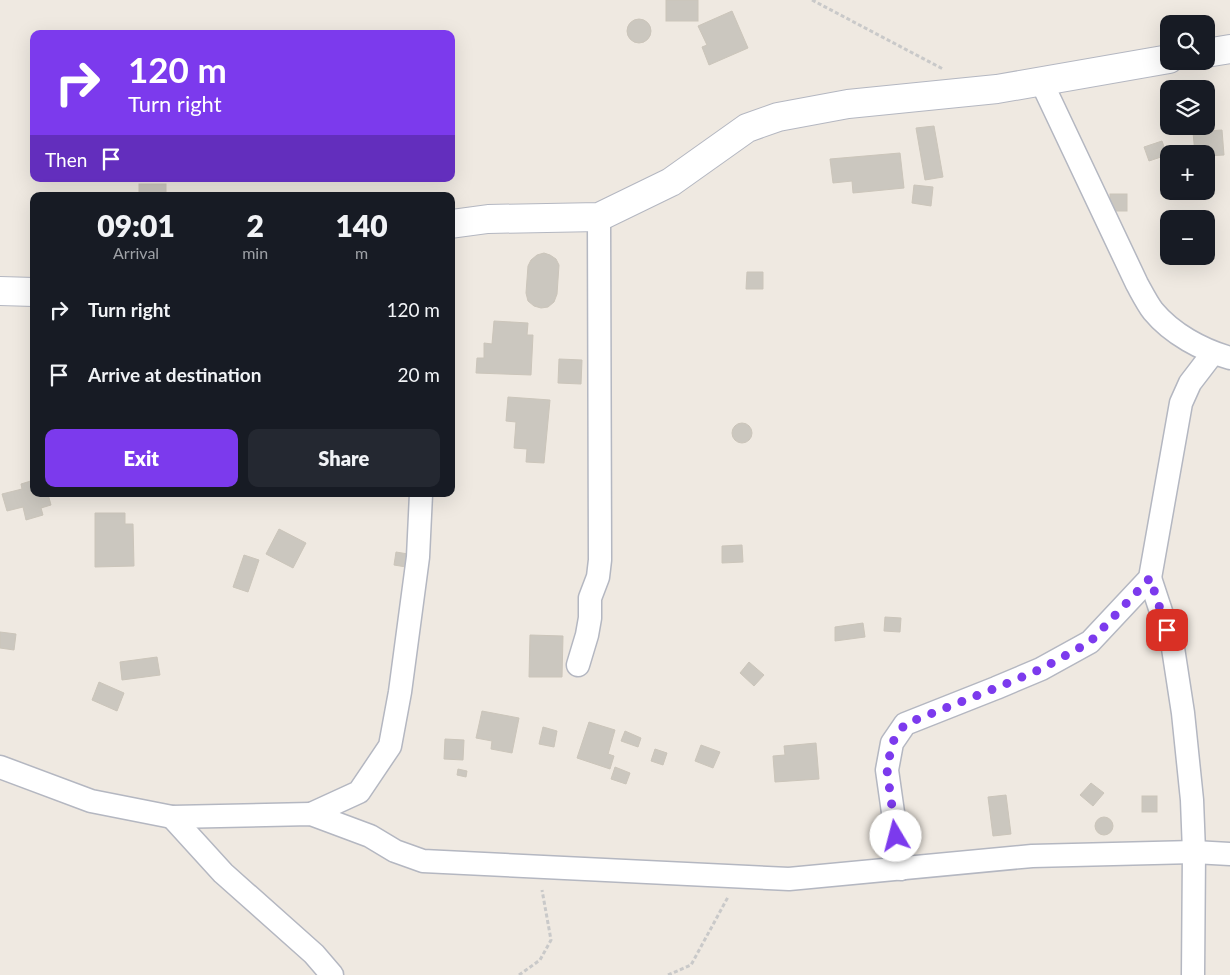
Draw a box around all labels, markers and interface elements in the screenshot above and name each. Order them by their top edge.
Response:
map controls [1160,15,1215,265]
button: search [1160,15,1215,70]
text: 120 m [128,48,227,90]
icon: right [45,50,110,115]
button: layers [1160,80,1215,135]
text: Turn right [128,90,222,117]
icon: arrive [97,145,125,173]
button: + [1160,145,1215,200]
text: Then [45,148,87,171]
text: 09:01 [97,207,175,243]
text: 2 [246,207,264,243]
text: 140 [335,207,388,243]
button: − [1160,210,1215,265]
text: Arrival [113,243,159,262]
text: min [242,243,268,262]
text: m [355,243,368,262]
icon: right [45,296,73,324]
text: Turn right [88,298,170,321]
text: 120 m [386,298,440,321]
icon: arrive [45,361,73,389]
text: Arrive at destination [88,363,261,386]
text: 20 m [397,363,440,386]
button: Exit [45,429,238,487]
button: Share [248,429,440,487]
pin [1146,609,1188,651]
icon: arrive [1153,616,1181,644]
position arrow [869,809,921,861]

